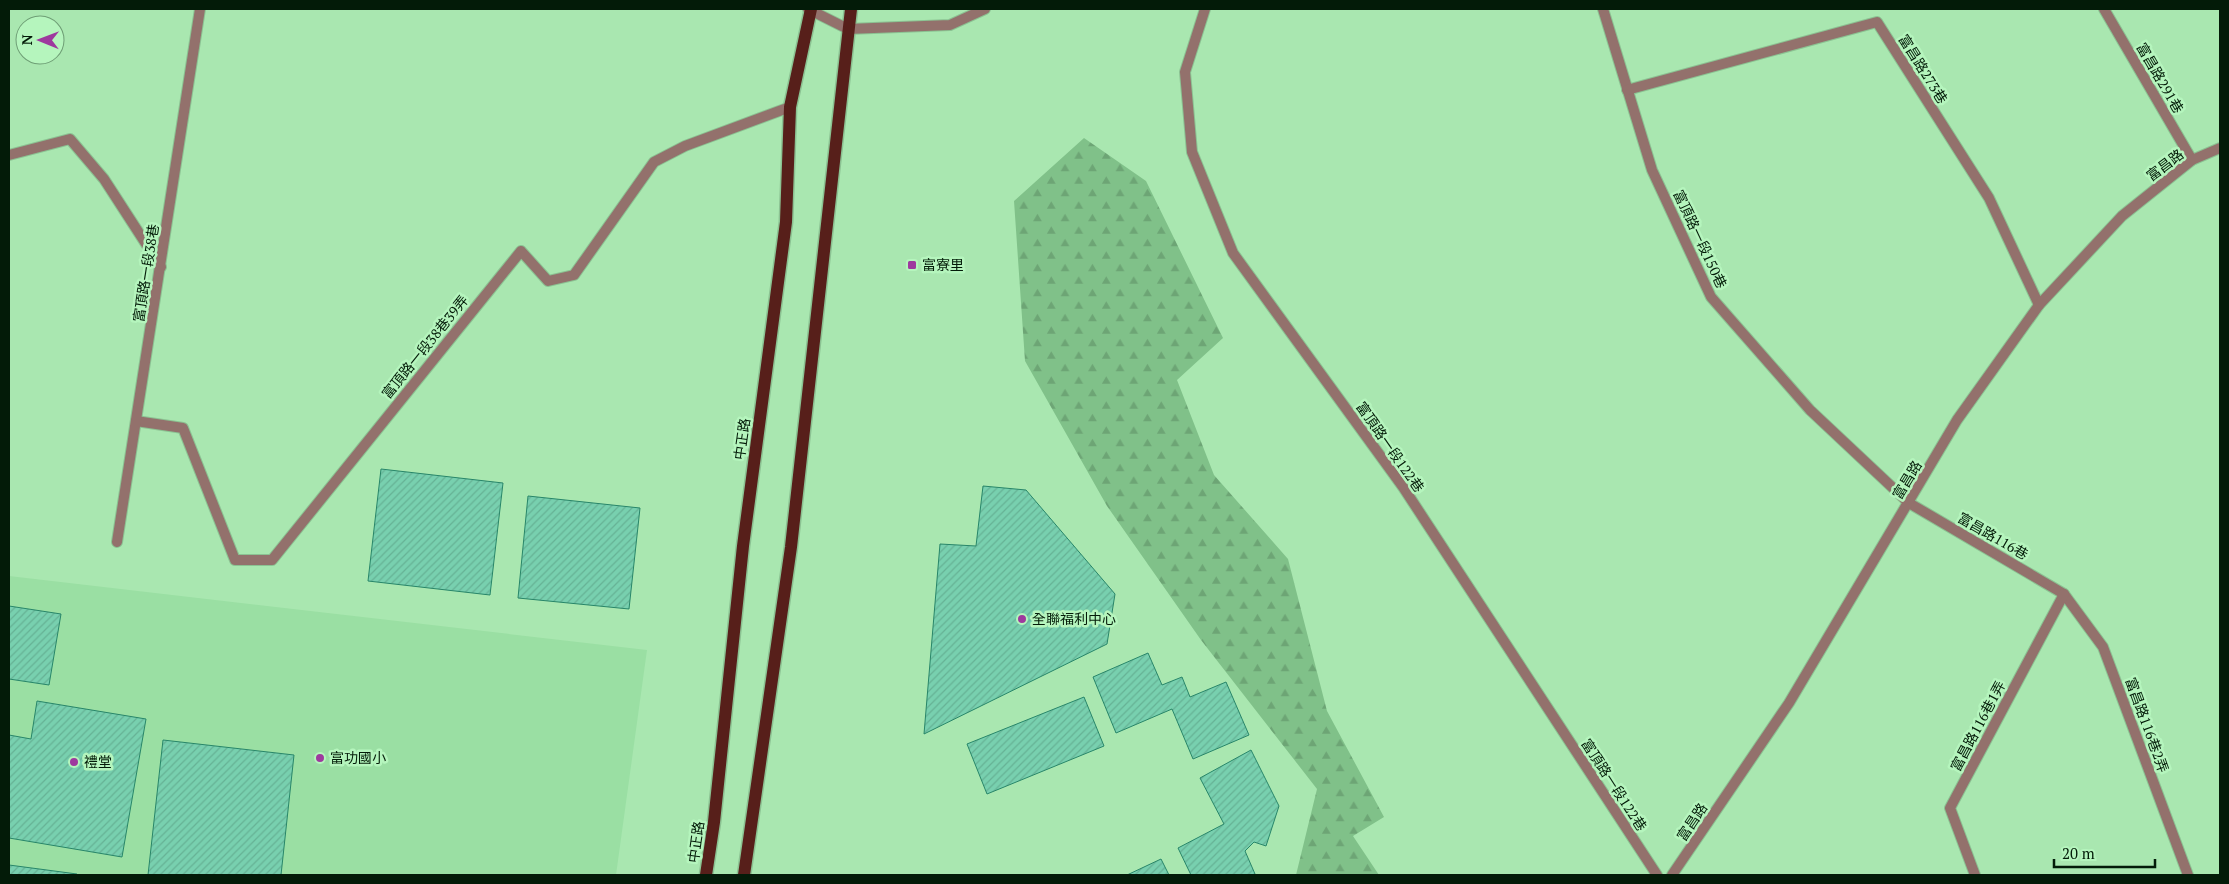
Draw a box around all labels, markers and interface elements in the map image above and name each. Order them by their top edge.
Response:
north arrow [15,15,65,65]
street label: 富昌路273巷 [1895,30,1952,107]
text: N [17,34,36,45]
street label: 富昌路291巷 [2133,39,2188,116]
street label: 富昌路 [2142,144,2187,185]
street label: 富頂路一段150巷 [1669,187,1732,291]
street label: 富頂路一段38巷 [128,223,163,323]
place label: 富寮里 [922,255,964,274]
marker: 富寮里 [906,259,918,271]
street label: 富頂路一段38巷39弄 [377,291,472,402]
street label: 富頂路一段122巷 [1352,398,1429,496]
street label: 中正路 [729,417,754,461]
street label: 富昌路 [1888,457,1926,503]
street label: 富昌路116巷 [1955,508,2032,563]
place label: 全聯福利中心 [1032,609,1116,628]
marker: 全聯福利中心 [1016,613,1028,625]
street label: 富昌路116巷2弄 [2121,675,2173,775]
street label: 富昌路116巷1弄 [1946,677,2009,774]
street label: 富頂路一段122巷 [1577,735,1651,835]
place label: 富功國小 [330,748,386,767]
place label: 禮堂 [84,752,112,771]
marker: 富功國小 [314,752,326,764]
marker: 禮堂 [68,756,80,768]
street label: 富昌路 [1672,799,1711,844]
street label: 中正路 [683,820,708,864]
scale bar [2054,836,2155,868]
text: 20 m [2062,843,2095,863]

